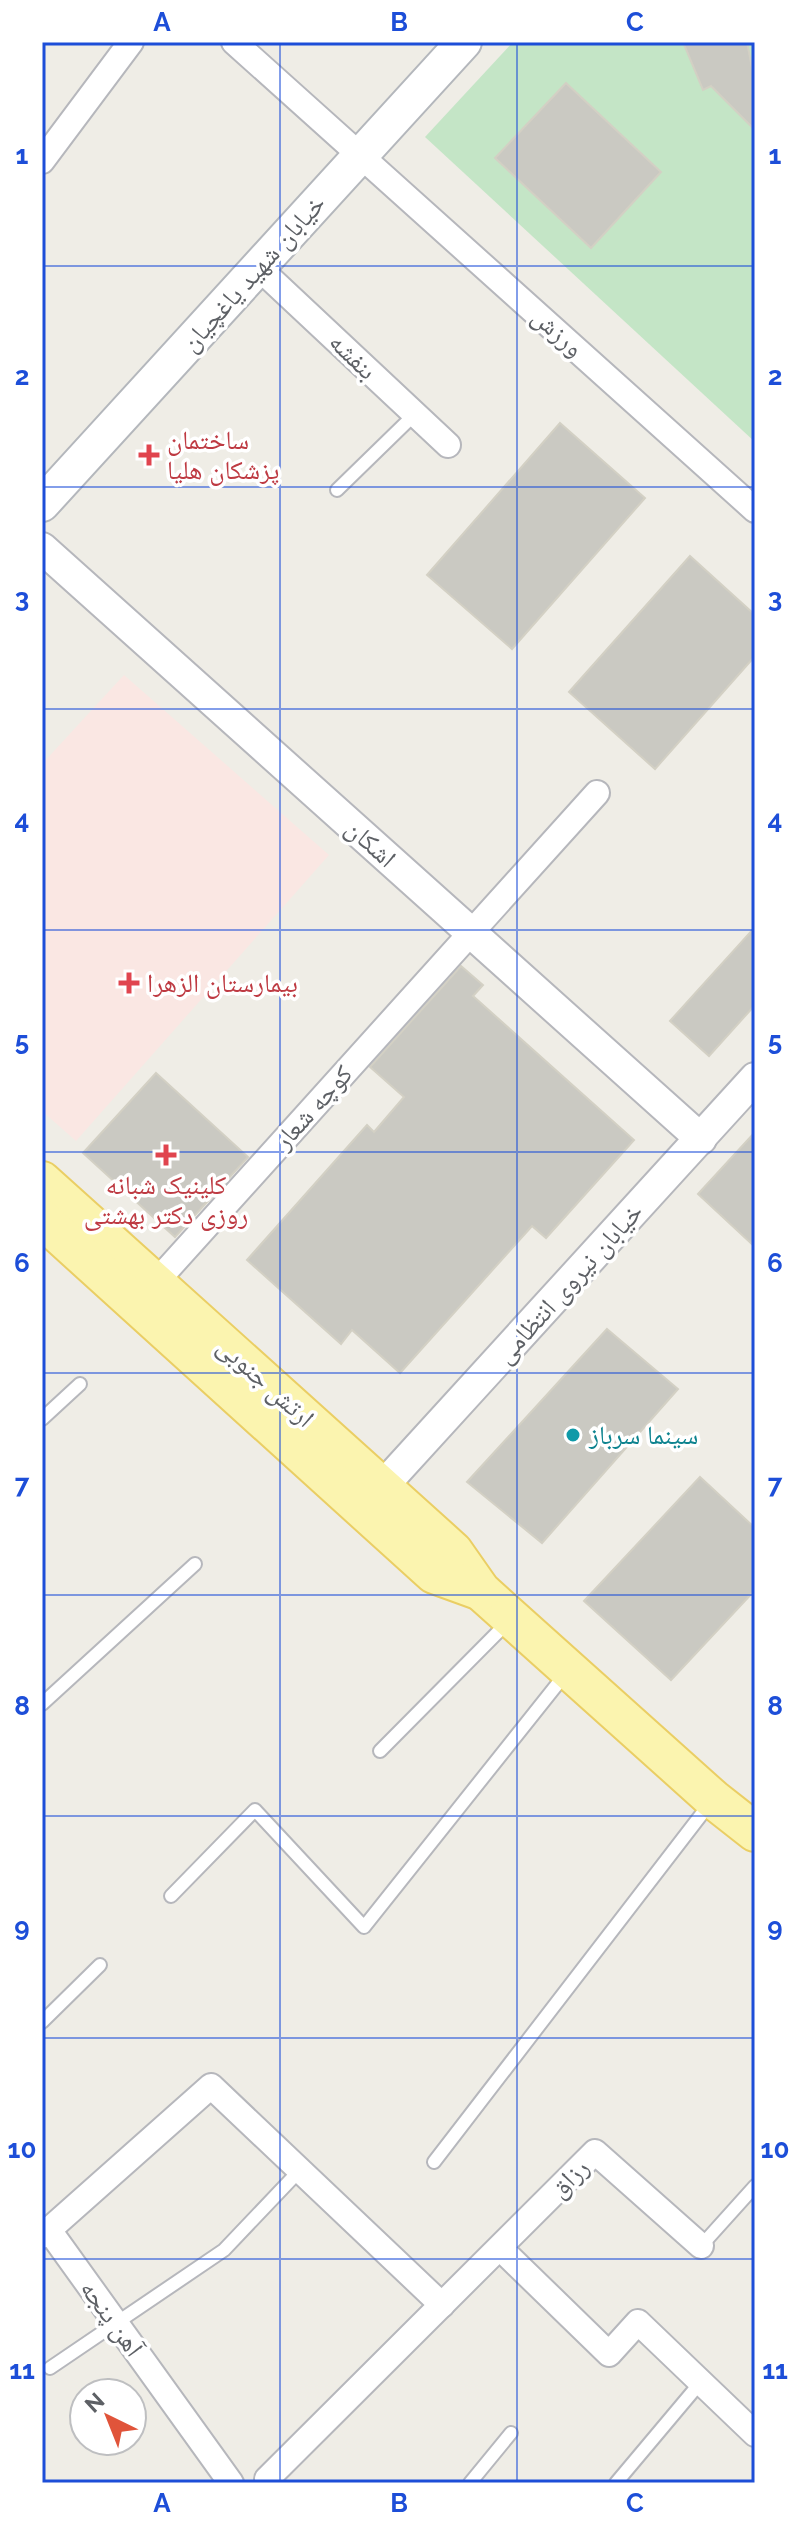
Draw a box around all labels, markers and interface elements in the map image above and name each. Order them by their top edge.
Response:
text: A [153,7,171,37]
text: B [390,7,408,37]
text: C [626,7,644,37]
text: 1 [16,140,29,170]
text: 1 [769,140,782,170]
street label: خیابان شهید یاغچیان [175,188,332,358]
street label: ورزش [526,301,590,363]
street label: بنفشه [323,327,383,385]
text: 2 [15,361,29,391]
text: 2 [768,361,782,391]
place label: ساختمان پزشکان هلیا [167,425,279,486]
marker: ساختمان پزشکان هلیا [138,444,160,466]
text: 3 [15,583,29,613]
text: 3 [768,583,782,613]
text: 4 [15,805,29,835]
text: 4 [768,805,782,835]
street label: اشکان [339,813,402,874]
place label: بیمارستان الزهرا [147,968,298,999]
marker: بیمارستان الزهرا [118,972,140,994]
text: 5 [15,1026,29,1056]
text: 5 [768,1026,782,1056]
street label: کوچه شعار [267,1059,359,1156]
marker: کلینیک شبانه روزی دکتر بهشتی [155,1144,177,1166]
place label: کلینیک شبانه روزی دکتر بهشتی [84,1170,248,1231]
street label: خیابان نیروی انتظامی [489,1197,650,1370]
text: 6 [14,1248,30,1278]
text: 6 [767,1248,783,1278]
street label: ارتش جنوبی [211,1331,320,1434]
place label: سینما سرباز [588,1420,698,1450]
marker: سینما سرباز [564,1426,582,1444]
text: 7 [15,1469,30,1499]
text: 7 [768,1469,783,1499]
text: 8 [14,1691,30,1721]
text: 8 [767,1691,783,1721]
text: 9 [14,1912,30,1942]
text: 9 [767,1912,783,1942]
text: 10 [8,2134,36,2164]
text: 10 [761,2134,789,2164]
street label: رزاق [543,2152,596,2205]
street label: آهن پنجه [73,2274,150,2364]
text: 11 [9,2355,35,2385]
text: 11 [762,2355,788,2385]
north arrow [68,2377,148,2457]
text: N [79,2387,109,2418]
text: A [153,2488,171,2518]
text: B [390,2488,408,2518]
text: C [626,2488,644,2518]

